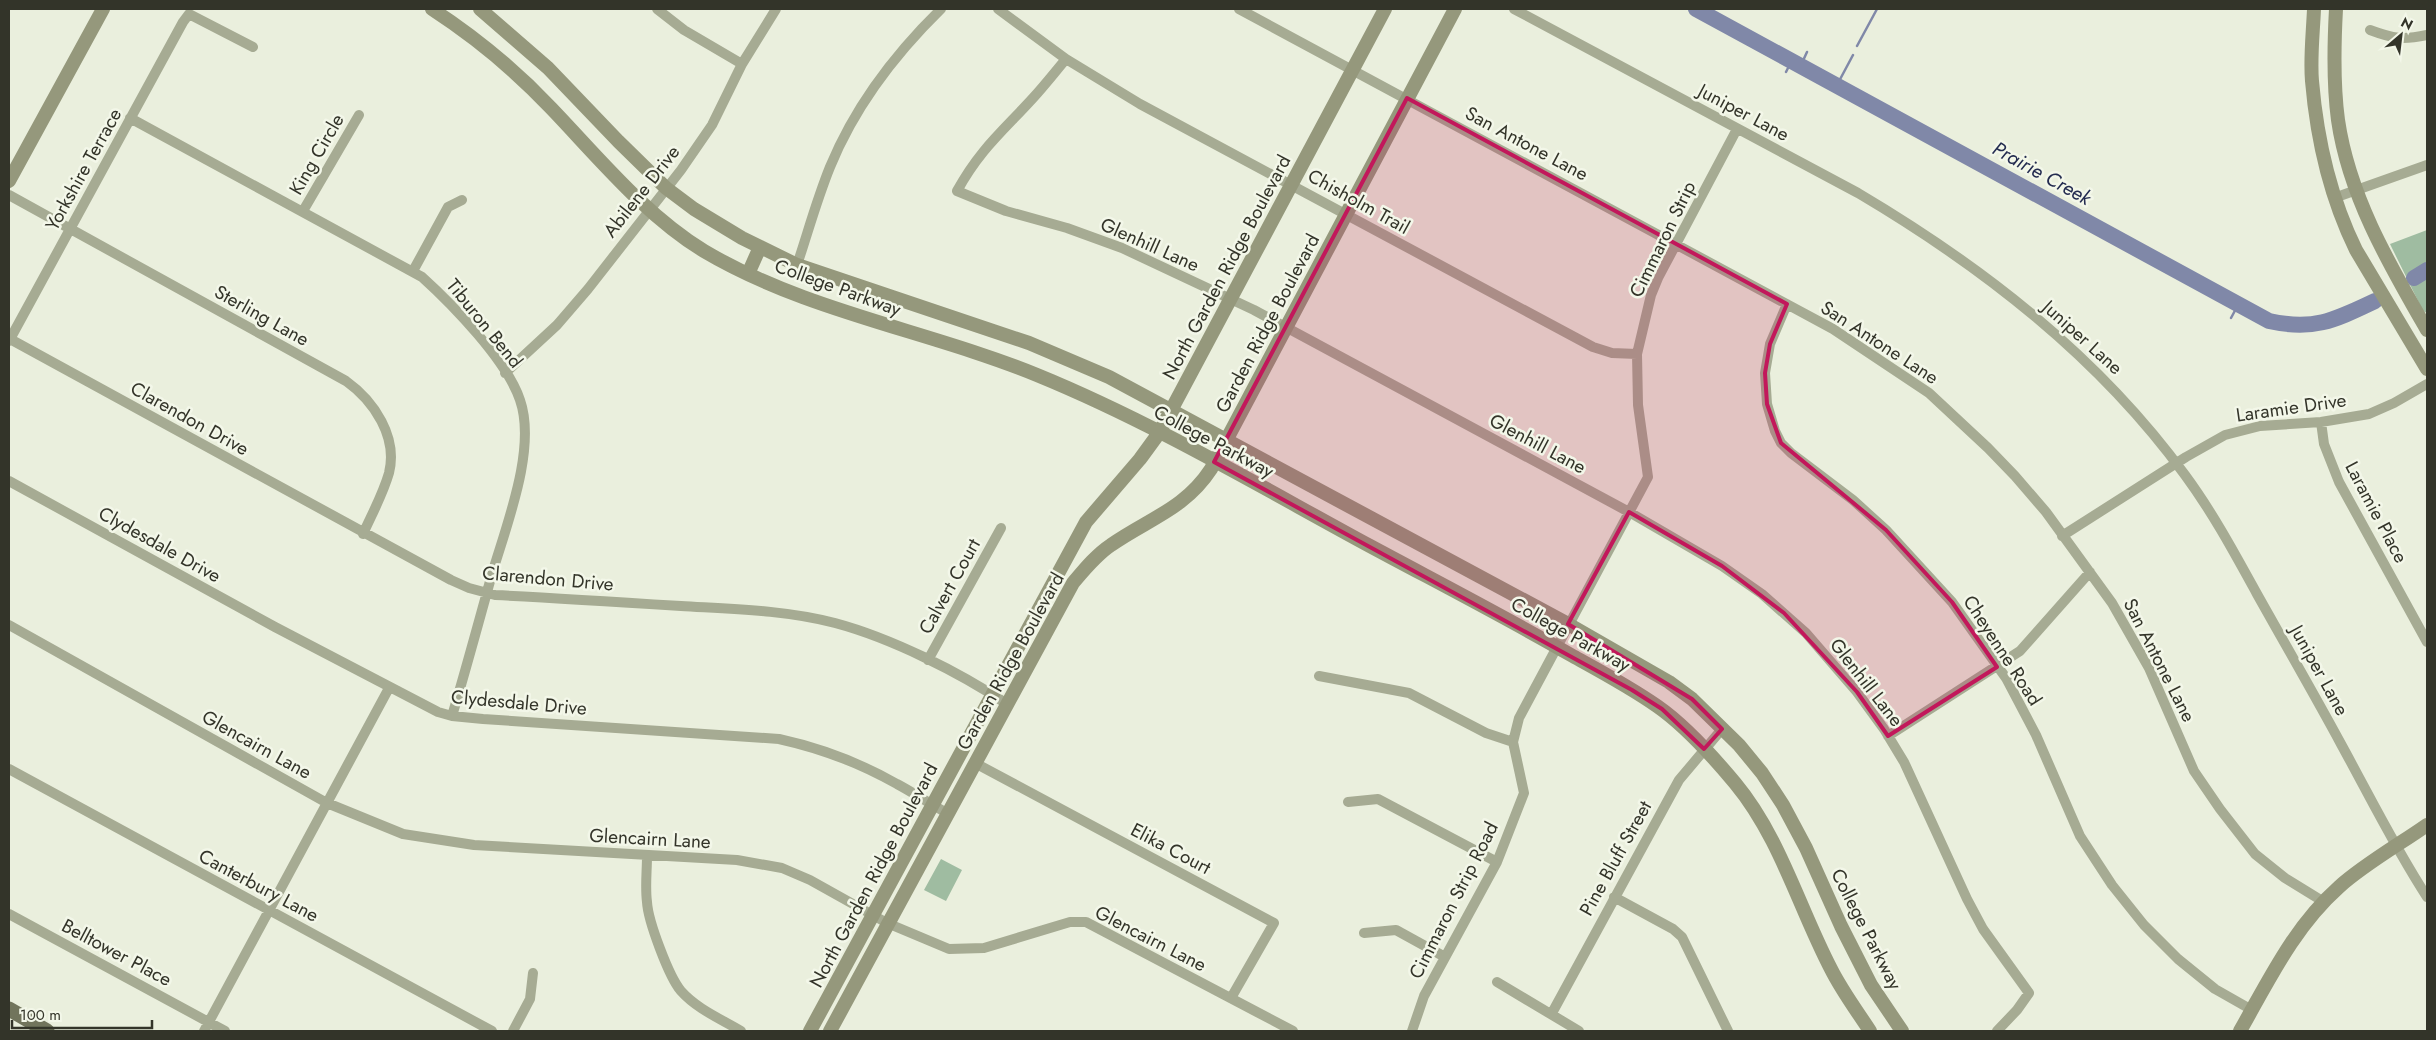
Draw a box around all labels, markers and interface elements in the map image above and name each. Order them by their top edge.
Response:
north arrow [2376,10,2426,60]
text: N [2397,12,2417,35]
street label: Juniper Lane [1691,76,1794,148]
street label: San Antone Lane [1461,100,1593,187]
street label: Yorkshire Terrace [39,103,128,235]
street label: King Circle [282,109,351,200]
water label: Prairie Creek [1987,134,2098,213]
street label: Abilene Drive [597,139,686,243]
street label: North Garden Ridge Boulevard [1157,151,1295,383]
street label: Chisholm Trail [1303,162,1415,241]
street label: Cimmaron Strip [1623,176,1702,302]
street label: Glenhill Lane [1096,211,1204,278]
street label: Garden Ridge Boulevard [1210,230,1324,416]
street label: College Parkway [771,252,905,323]
street label: Tiburon Bend [440,273,529,374]
street label: Sterling Lane [209,278,314,353]
street label: Juniper Lane [2034,292,2129,381]
street label: San Antone Lane [1816,294,1944,391]
street label: Clarendon Drive [126,375,254,462]
street label: Laramie Drive [2234,386,2348,429]
street label: College Parkway [1149,398,1279,485]
street label: Glenhill Lane [1485,407,1591,480]
street label: Laramie Place [2338,457,2415,568]
street label: Clydesdale Drive [94,500,226,589]
street label: Calvert Court [912,533,987,639]
street label: Clarendon Drive [481,559,615,598]
street label: Garden Ridge Boulevard [950,568,1071,755]
street label: College Parkway [1506,590,1636,679]
street label: Cheyenne Road [1957,590,2048,711]
street label: San Antone Lane [2117,594,2202,727]
street label: Juniper Lane [2282,617,2356,721]
street label: Glenhill Lane [1823,632,1910,732]
street label: Clydesdale Drive [450,683,588,722]
street label: Glencairn Lane [197,703,317,786]
street label: North Garden Ridge Boulevard [803,758,944,992]
street label: Pine Bluff Street [1573,795,1658,921]
street label: Elika Court [1126,816,1216,881]
street label: Cimmaron Strip Road [1402,817,1505,983]
street label: Glencairn Lane [589,822,712,855]
street label: Canterbury Lane [194,842,324,929]
street label: College Parkway [1824,864,1909,995]
street label: Glencairn Lane [1090,899,1211,978]
street label: Belltower Place [57,912,177,993]
scale bar [12,998,152,1030]
text: 100 m [20,1004,61,1026]

